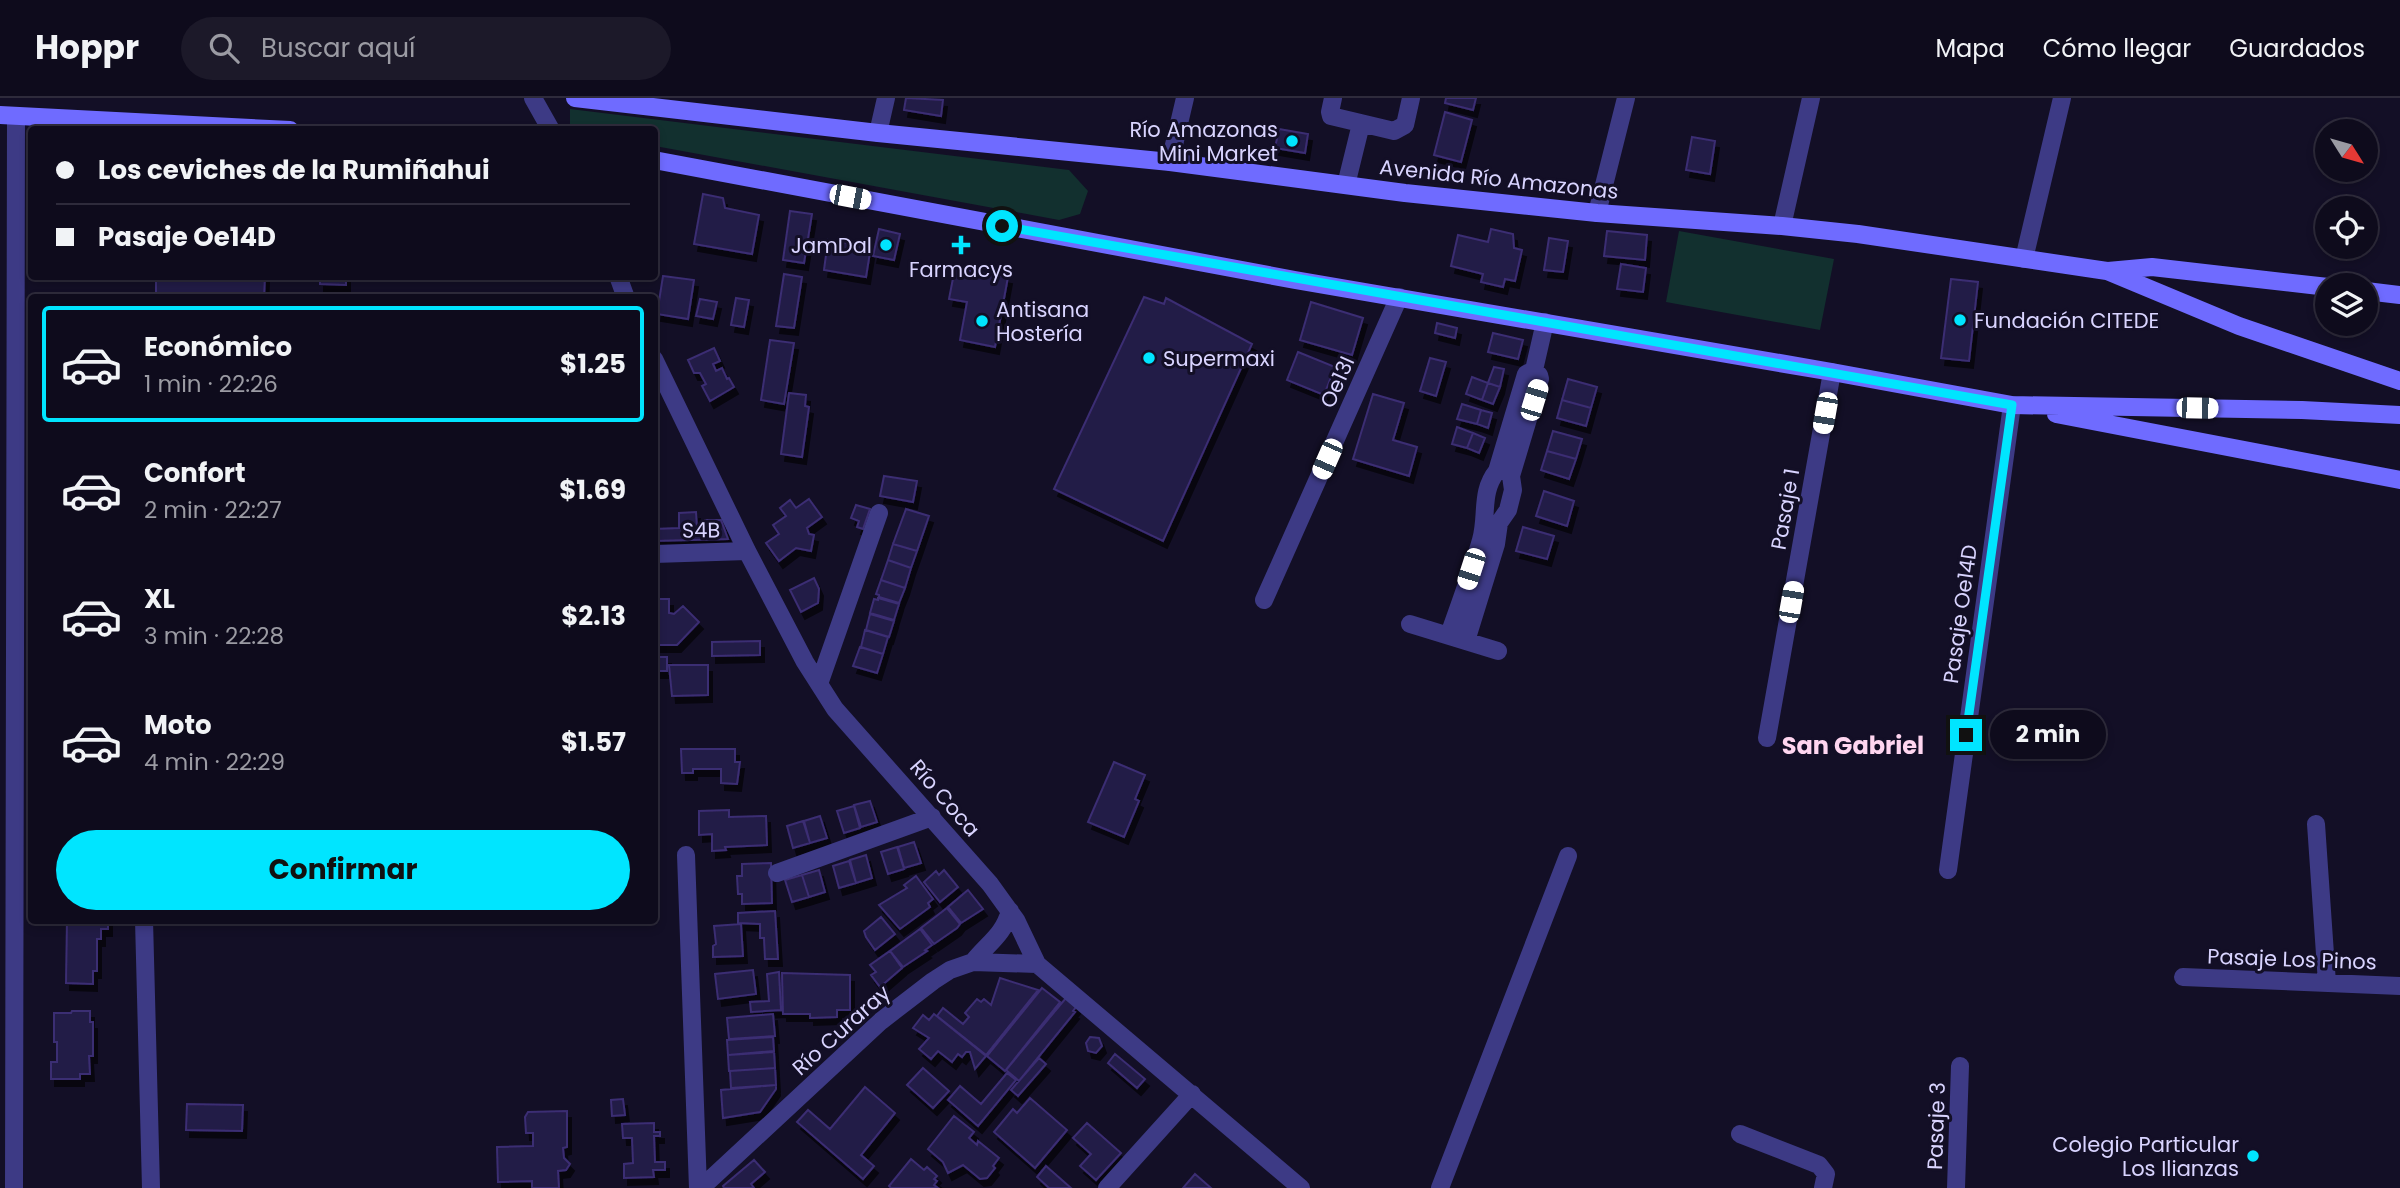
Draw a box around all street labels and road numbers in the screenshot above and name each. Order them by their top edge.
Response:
street label: Avenida Río Amazonas [1378,152,1620,206]
street label: Oe13I [1313,352,1361,412]
street label: Pasaje 1 [1764,466,1806,552]
street label: S4B [682,515,720,545]
street label: Pasaje Oe14D [1936,543,1984,685]
street label: Río Coca [903,753,987,843]
street label: Pasaje Los Pinos [2207,942,2377,976]
street label: Río Curaray [786,978,896,1082]
street label: Pasaje 3 [1920,1082,1952,1170]

